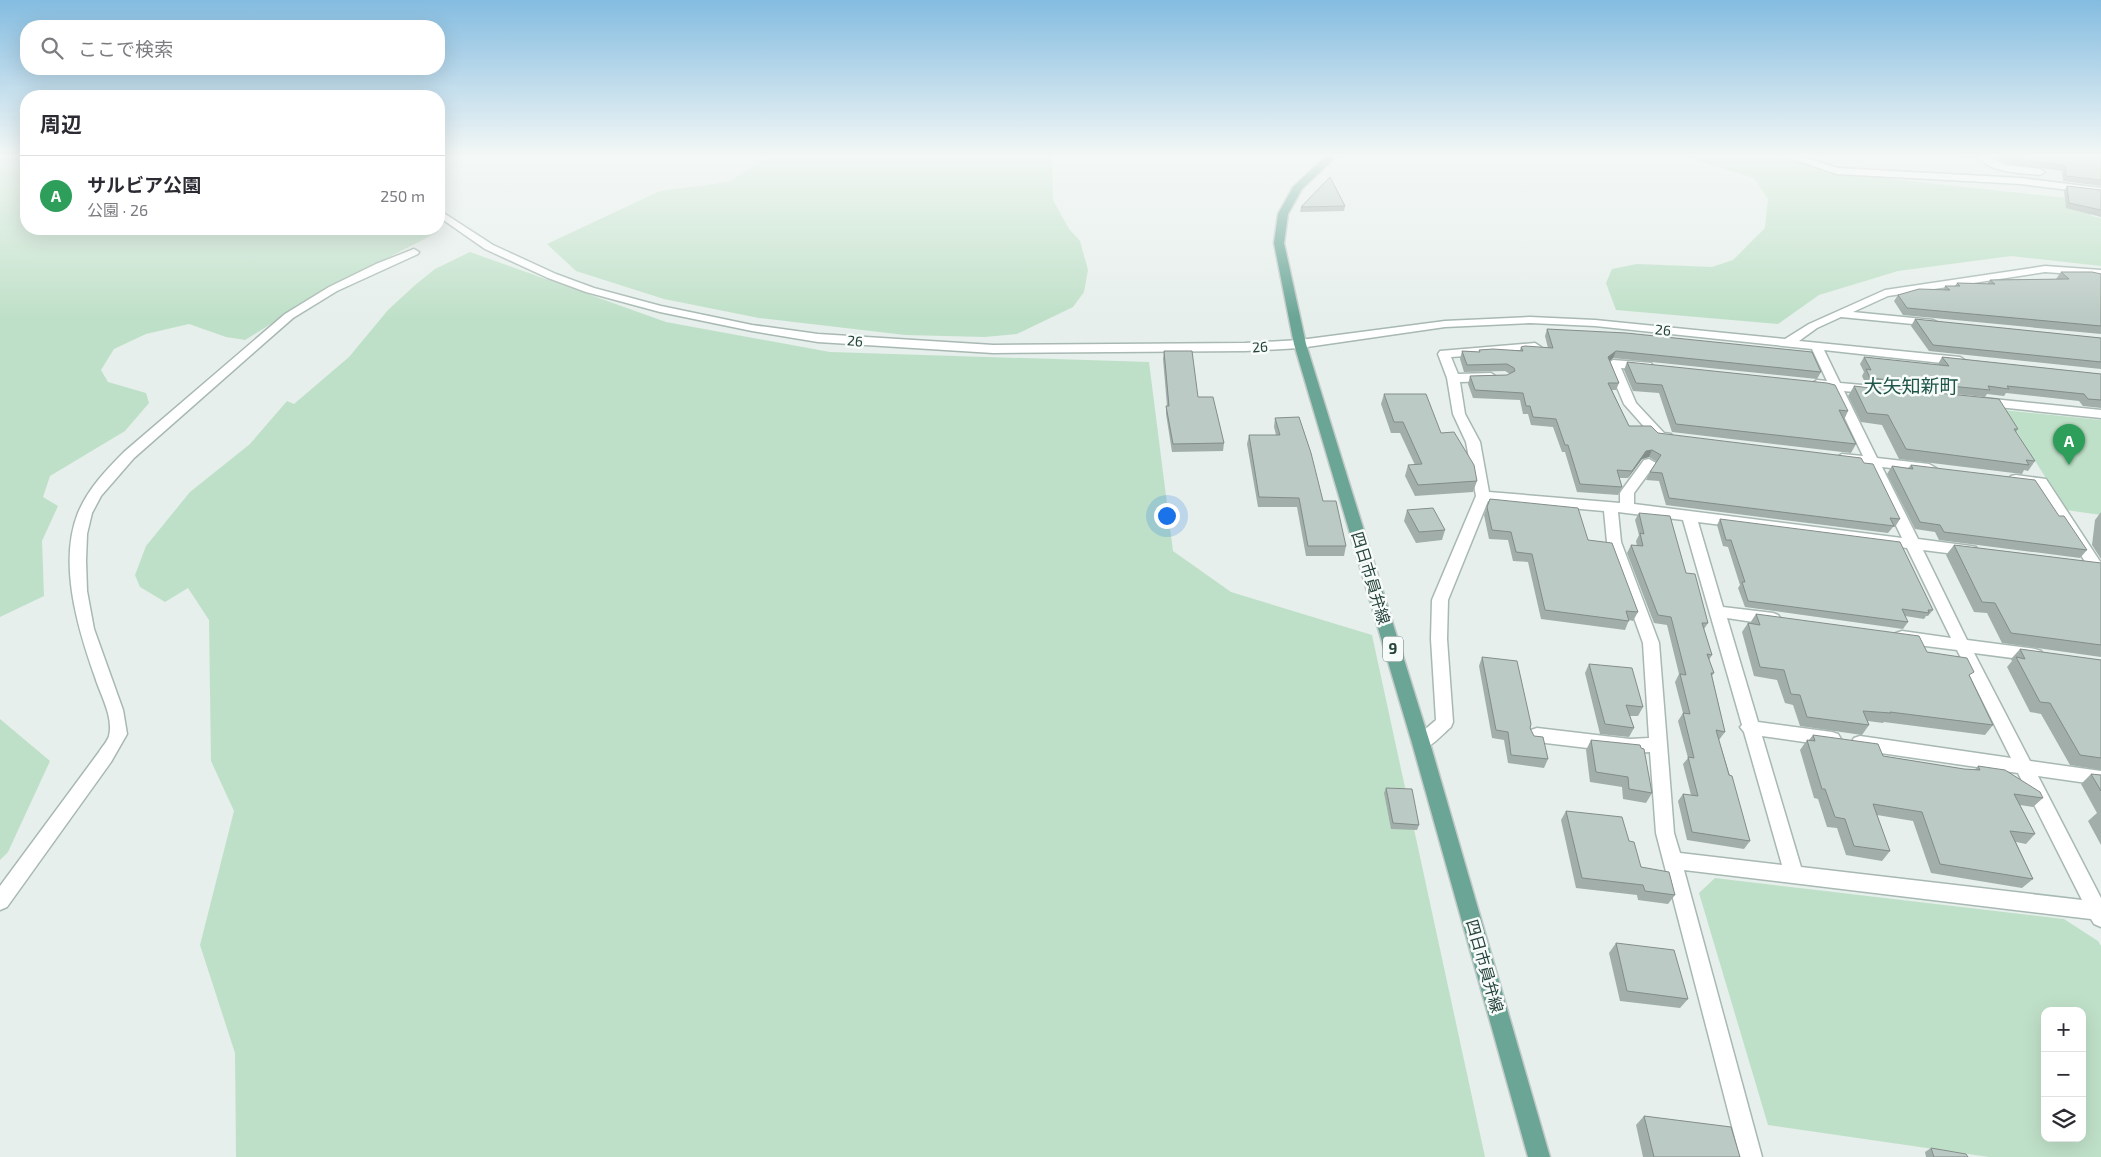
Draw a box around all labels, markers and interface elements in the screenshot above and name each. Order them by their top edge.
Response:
search box [20,20,445,75]
icon: search [38,34,66,62]
text: ここで検索 [78,37,173,60]
text: 周辺 [40,111,82,136]
text: サルビア公園 [87,173,201,196]
text: A [51,186,61,205]
text: 250 m [380,186,425,205]
text: 公園 · 26 [87,200,148,219]
street label: 26 [1654,320,1672,339]
street label: 26 [846,331,864,350]
street label: 26 [1251,337,1268,356]
district label: 大矢知新町 [1863,374,1959,397]
pin: A [2053,424,2085,465]
your location [1154,503,1180,529]
street label: 四日市員弁線 [1348,529,1395,627]
road number: 9 [1383,636,1403,662]
street label: 四日市員弁線 [1463,917,1508,1015]
map controls [2041,1007,2086,1142]
button: + [2041,1007,2086,1052]
button: − [2041,1052,2086,1097]
button: layers [2041,1097,2086,1142]

